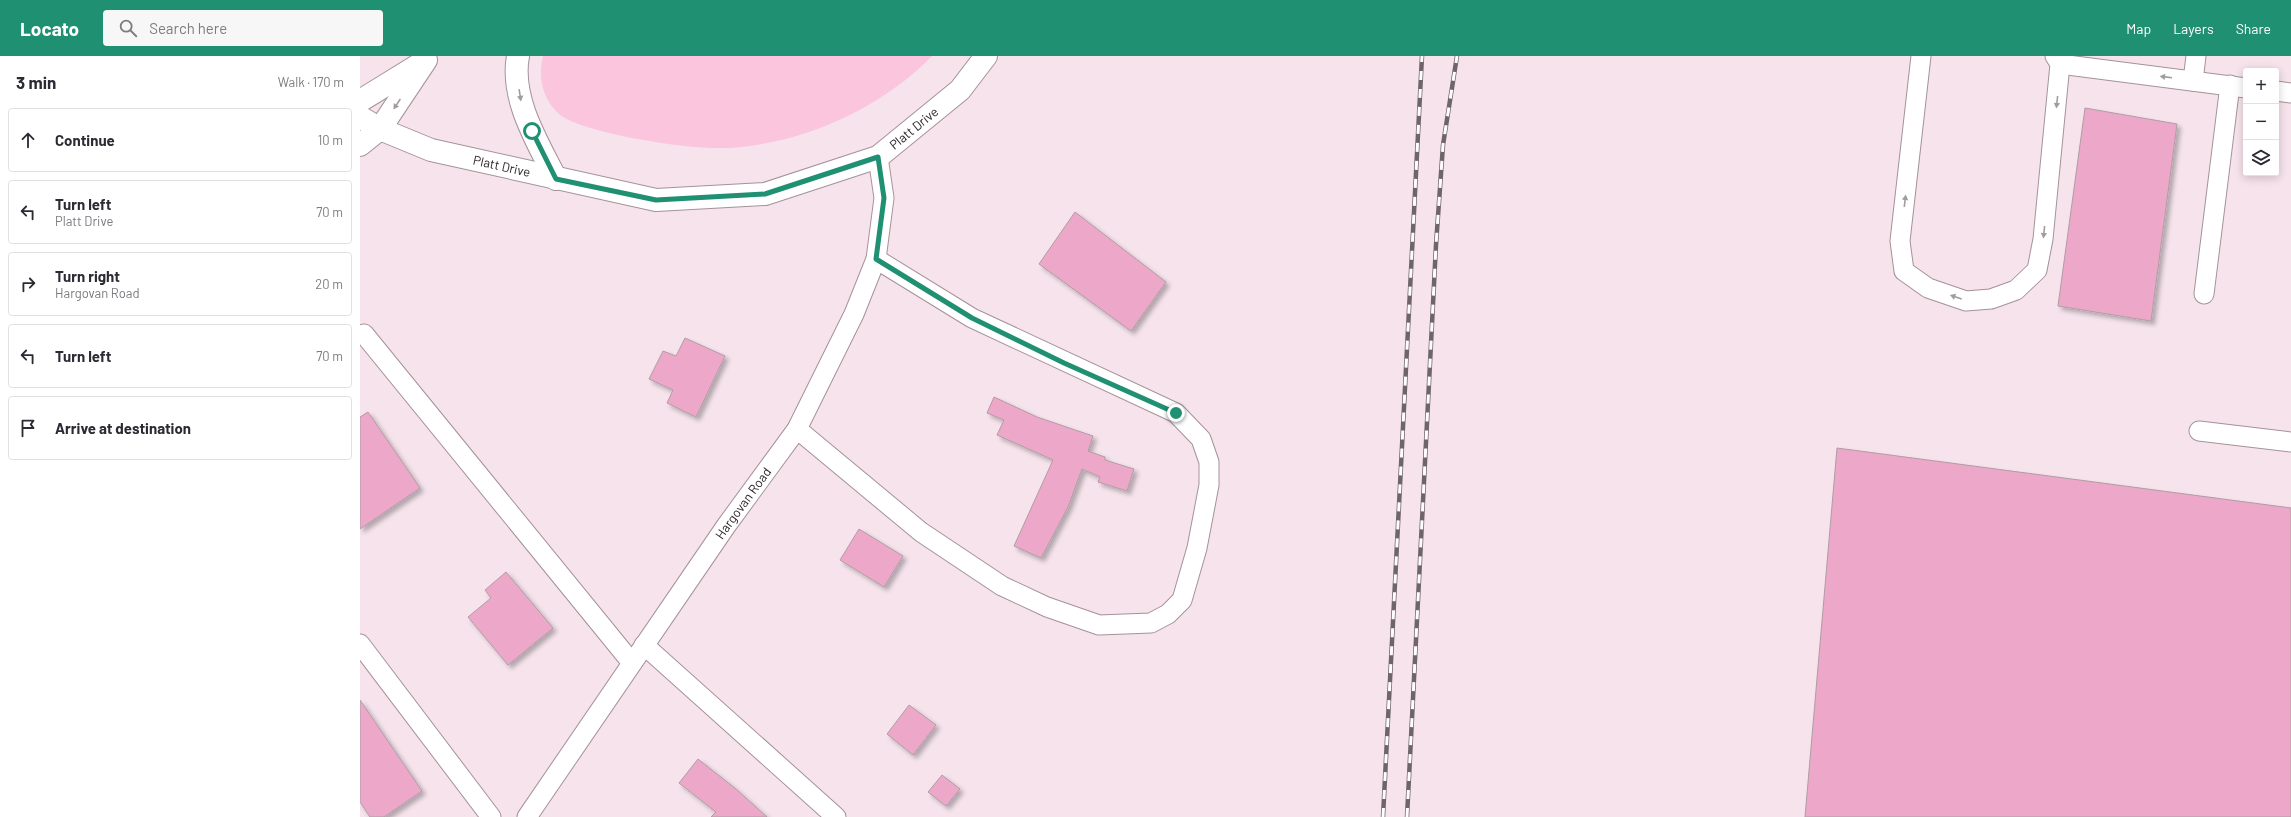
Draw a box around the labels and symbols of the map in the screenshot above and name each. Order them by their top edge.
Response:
one-way arrow [2160,74,2172,80]
one-way arrow [517,88,523,101]
one-way arrow [2053,96,2060,108]
one-way arrow [393,99,401,109]
street label: Platt Drive [886,103,941,153]
route start [523,122,541,140]
street label: Platt Drive [472,152,532,180]
one-way arrow [1901,195,1908,207]
one-way arrow [2041,226,2047,238]
one-way arrow [1950,294,1962,300]
route end [1167,404,1185,422]
street label: Hargovan Road [712,464,774,542]

